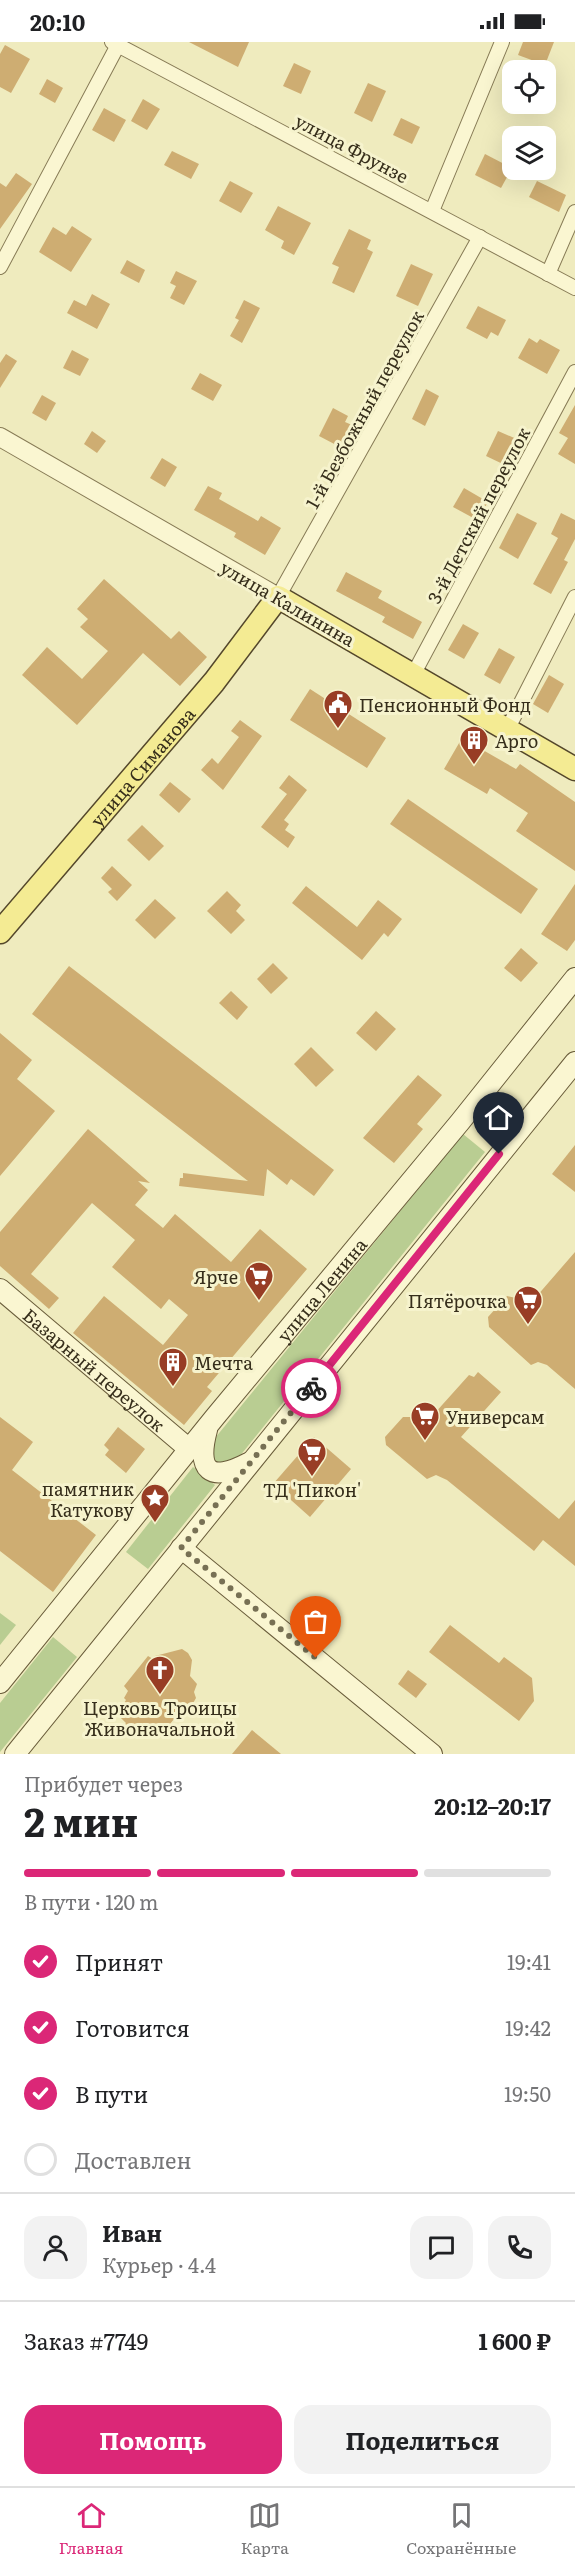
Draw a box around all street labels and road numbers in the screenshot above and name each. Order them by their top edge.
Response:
street label: улица Фрунзе [290,107,414,189]
street label: 1-й Безбожный переулок [298,305,430,513]
street label: 3-й Детский переулок [420,422,536,608]
street label: улица Калинина [216,553,361,653]
street label: улица Симанова [83,701,201,832]
street label: улица Ленина [270,1231,373,1347]
street label: Базарный переулок [18,1301,172,1437]

